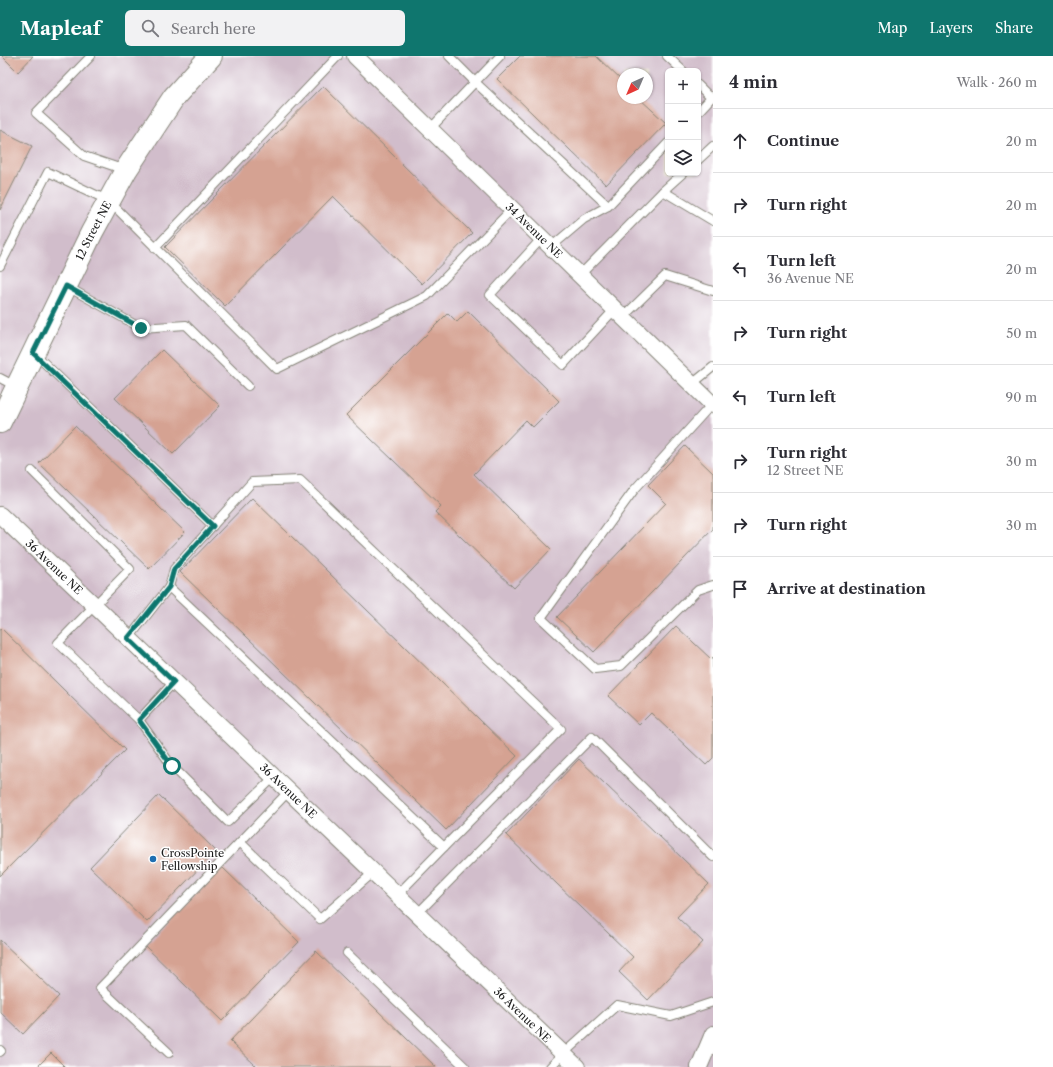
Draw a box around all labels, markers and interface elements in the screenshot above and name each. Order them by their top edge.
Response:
search box [125,10,405,46]
text: Mapleaf [20,17,101,40]
icon: search [139,17,161,39]
text: Search here [171,19,256,38]
text: Map [877,19,907,37]
text: Layers [929,19,973,37]
text: Share [995,19,1033,37]
north arrow [617,68,653,104]
map controls [665,68,701,176]
button: + [665,68,701,104]
text: 4 min [729,72,778,92]
text: Walk · 260 m [956,74,1037,90]
button: − [665,104,701,140]
icon: ahead [729,130,751,152]
text: Continue [767,131,839,150]
text: 20 m [1006,133,1037,149]
button: layers [665,140,701,176]
icon: right [729,194,751,216]
text: Turn right [767,195,847,214]
text: 20 m [1006,197,1037,213]
street label: 12 Street NE [72,198,115,262]
street label: 34 Avenue NE [503,200,566,262]
text: Turn left [767,251,836,270]
icon: left [729,258,751,280]
text: 20 m [1006,261,1037,277]
text: 36 Avenue NE [767,270,854,286]
route end [132,319,150,337]
icon: right [729,322,751,344]
text: Turn right [767,323,847,342]
text: 50 m [1006,325,1037,341]
icon: left [729,386,751,408]
text: Turn left [767,387,836,406]
text: 90 m [1006,389,1037,405]
text: Turn right [767,443,847,462]
icon: right [729,450,751,472]
text: 30 m [1006,453,1037,469]
text: 12 Street NE [767,462,843,478]
icon: right [729,514,751,536]
text: Turn right [767,515,847,534]
text: 30 m [1006,517,1037,533]
street label: 36 Avenue NE [23,536,86,598]
icon: arrive [729,578,751,600]
text: Arrive at destination [767,579,926,598]
route start [163,757,181,775]
street label: 36 Avenue NE [257,760,320,822]
place label: CrossPointe Fellowship [161,846,224,873]
marker: CrossPointe Fellowship [148,854,158,864]
street label: 36 Avenue NE [491,984,554,1046]

